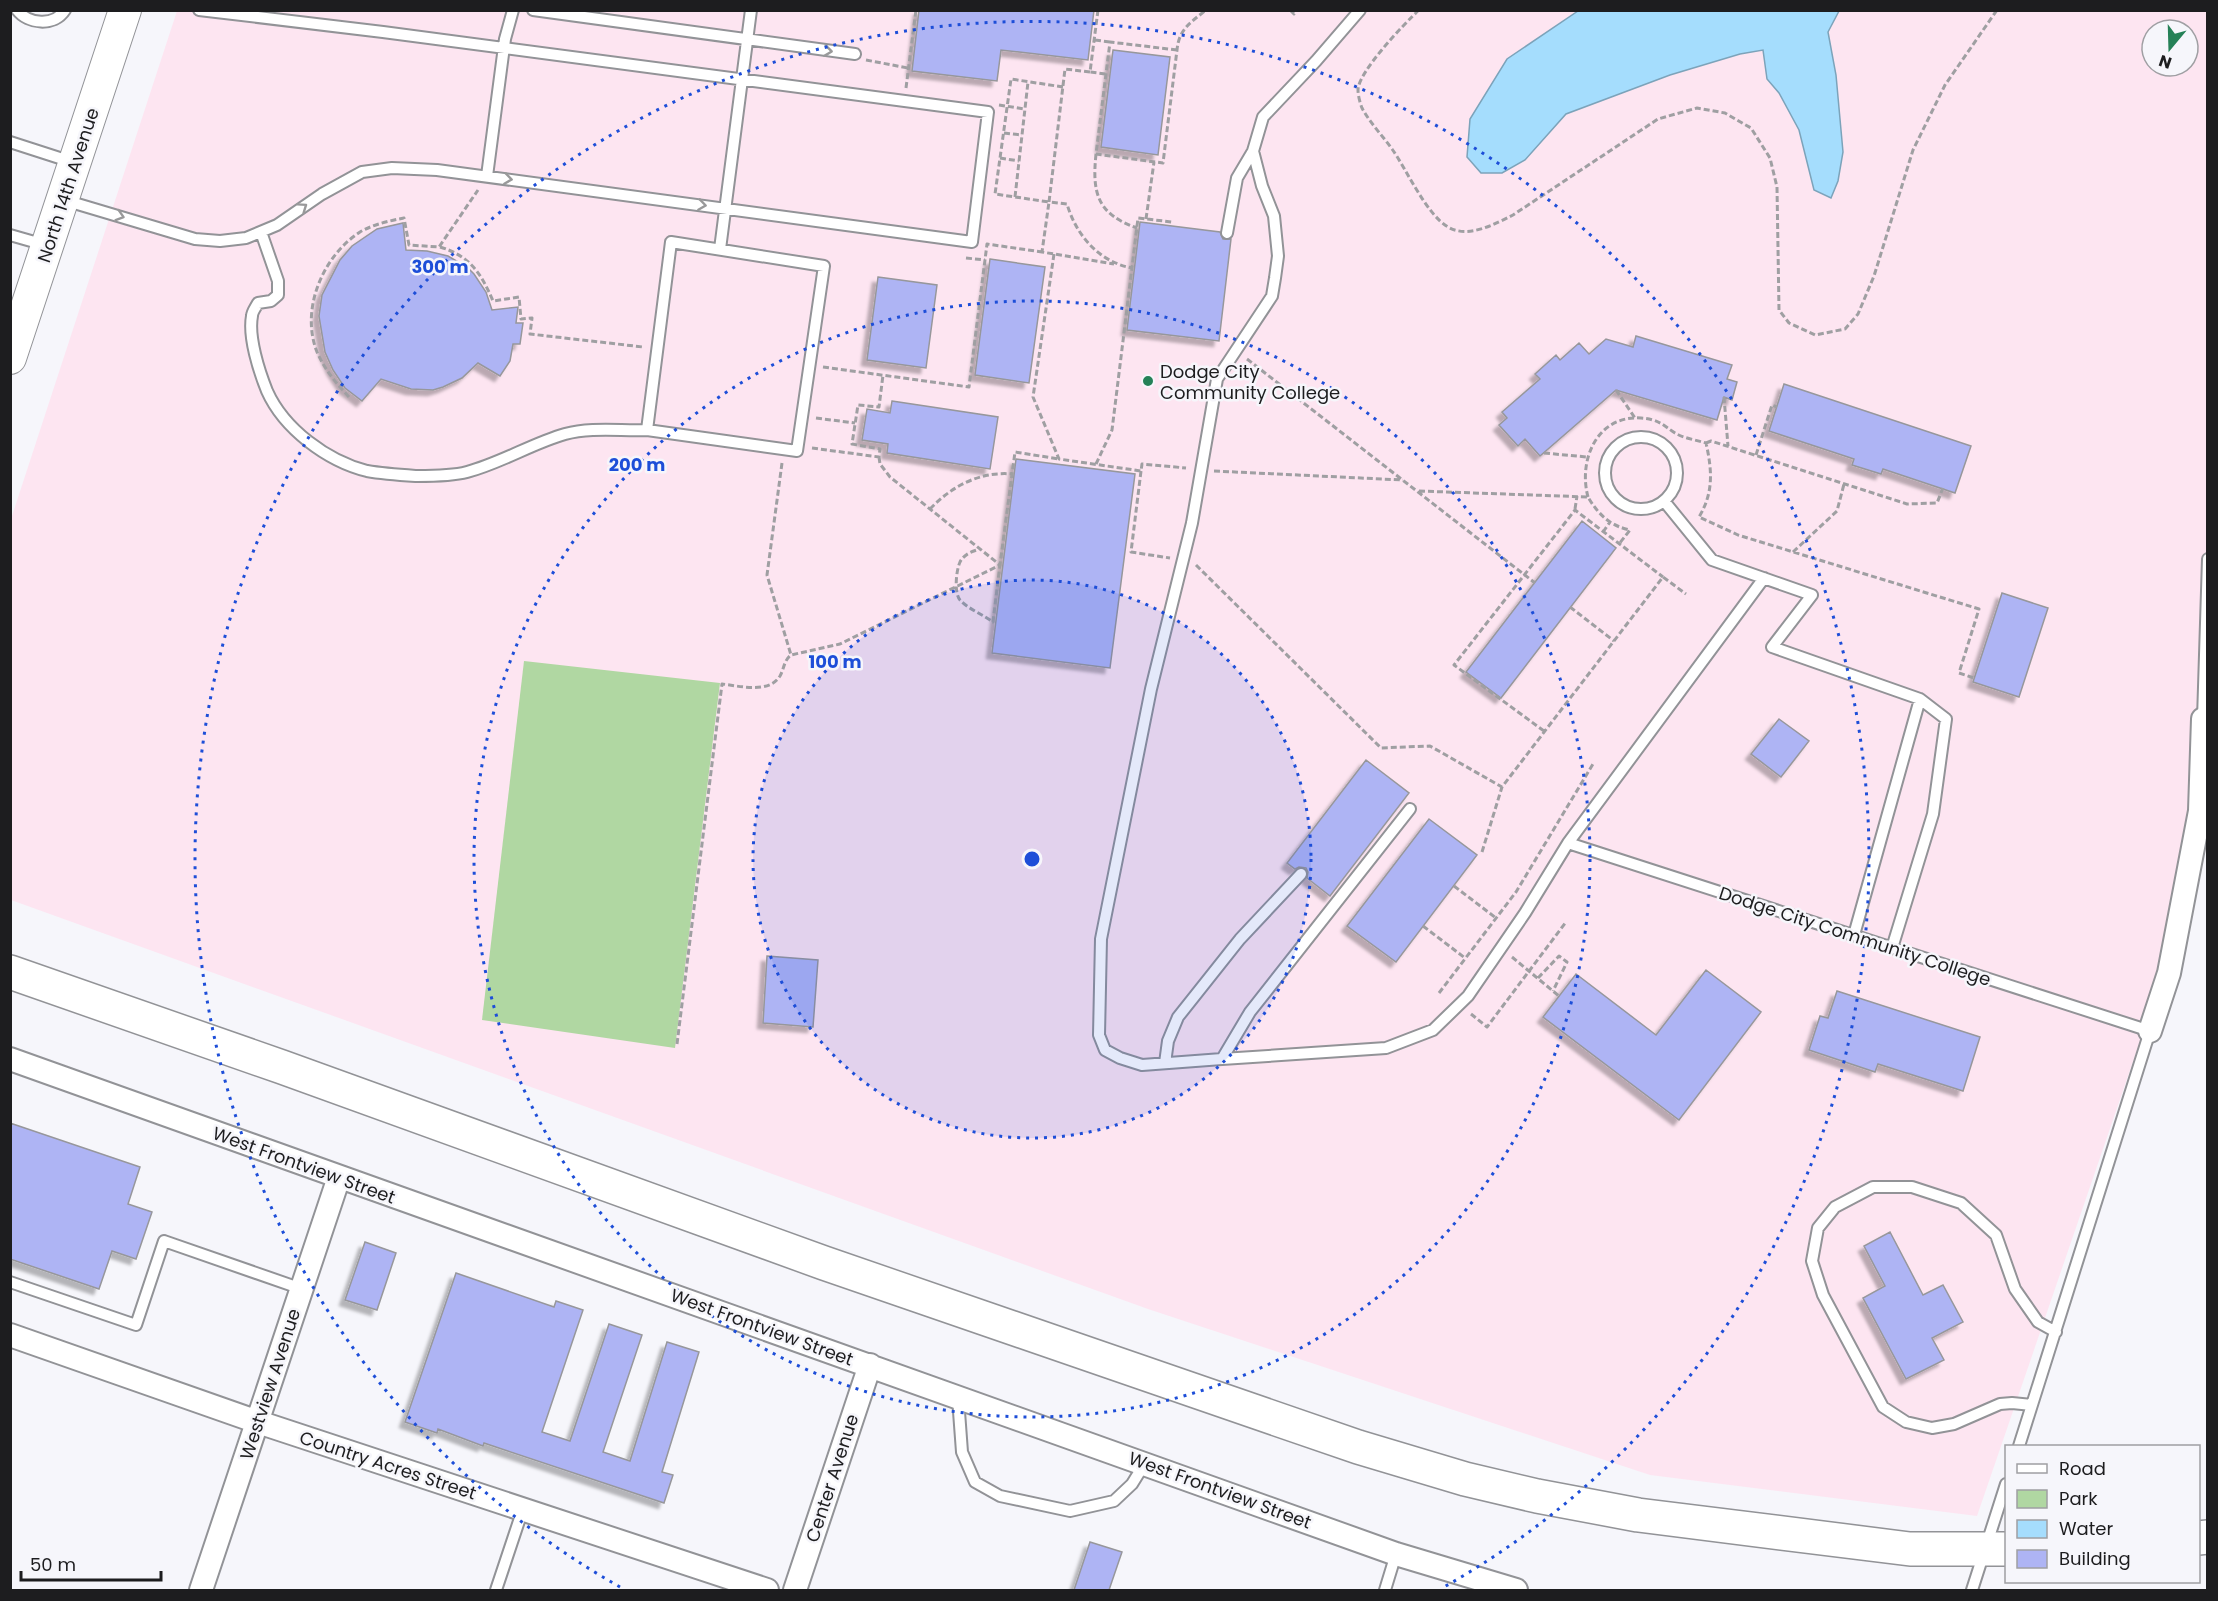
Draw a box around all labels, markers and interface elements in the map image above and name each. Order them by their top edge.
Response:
north arrow [2140,18,2200,78]
one-way arrow [823,44,832,56]
text: N [2156,49,2175,75]
street label: North 14th Avenue [31,104,105,266]
one-way arrow [504,172,513,184]
one-way arrow [697,199,706,211]
one-way arrow [296,203,307,214]
one-way arrow [114,208,125,221]
text: 300 m [411,254,469,279]
place label: Dodge City Community College [1160,359,1340,405]
marker: Dodge City Community College [1141,374,1155,388]
text: 200 m [609,452,665,477]
text: 100 m [808,649,862,674]
centre of rings [1022,849,1042,869]
street label: Dodge City Community College [1716,880,1994,992]
street label: West Frontview Street [209,1120,399,1210]
street label: West Frontview Street [667,1282,857,1372]
street label: Westview Avenue [234,1305,306,1463]
street label: Center Avenue [799,1411,865,1545]
street label: Country Acres Street [296,1425,480,1505]
street label: West Frontview Street [1125,1445,1315,1535]
legend [2005,1445,2200,1583]
text: Road [2059,1456,2106,1481]
text: Park [2059,1486,2098,1511]
text: Water [2059,1516,2113,1541]
scale bar [21,1544,160,1582]
text: Building [2059,1546,2131,1571]
text: 50 m [30,1552,76,1577]

